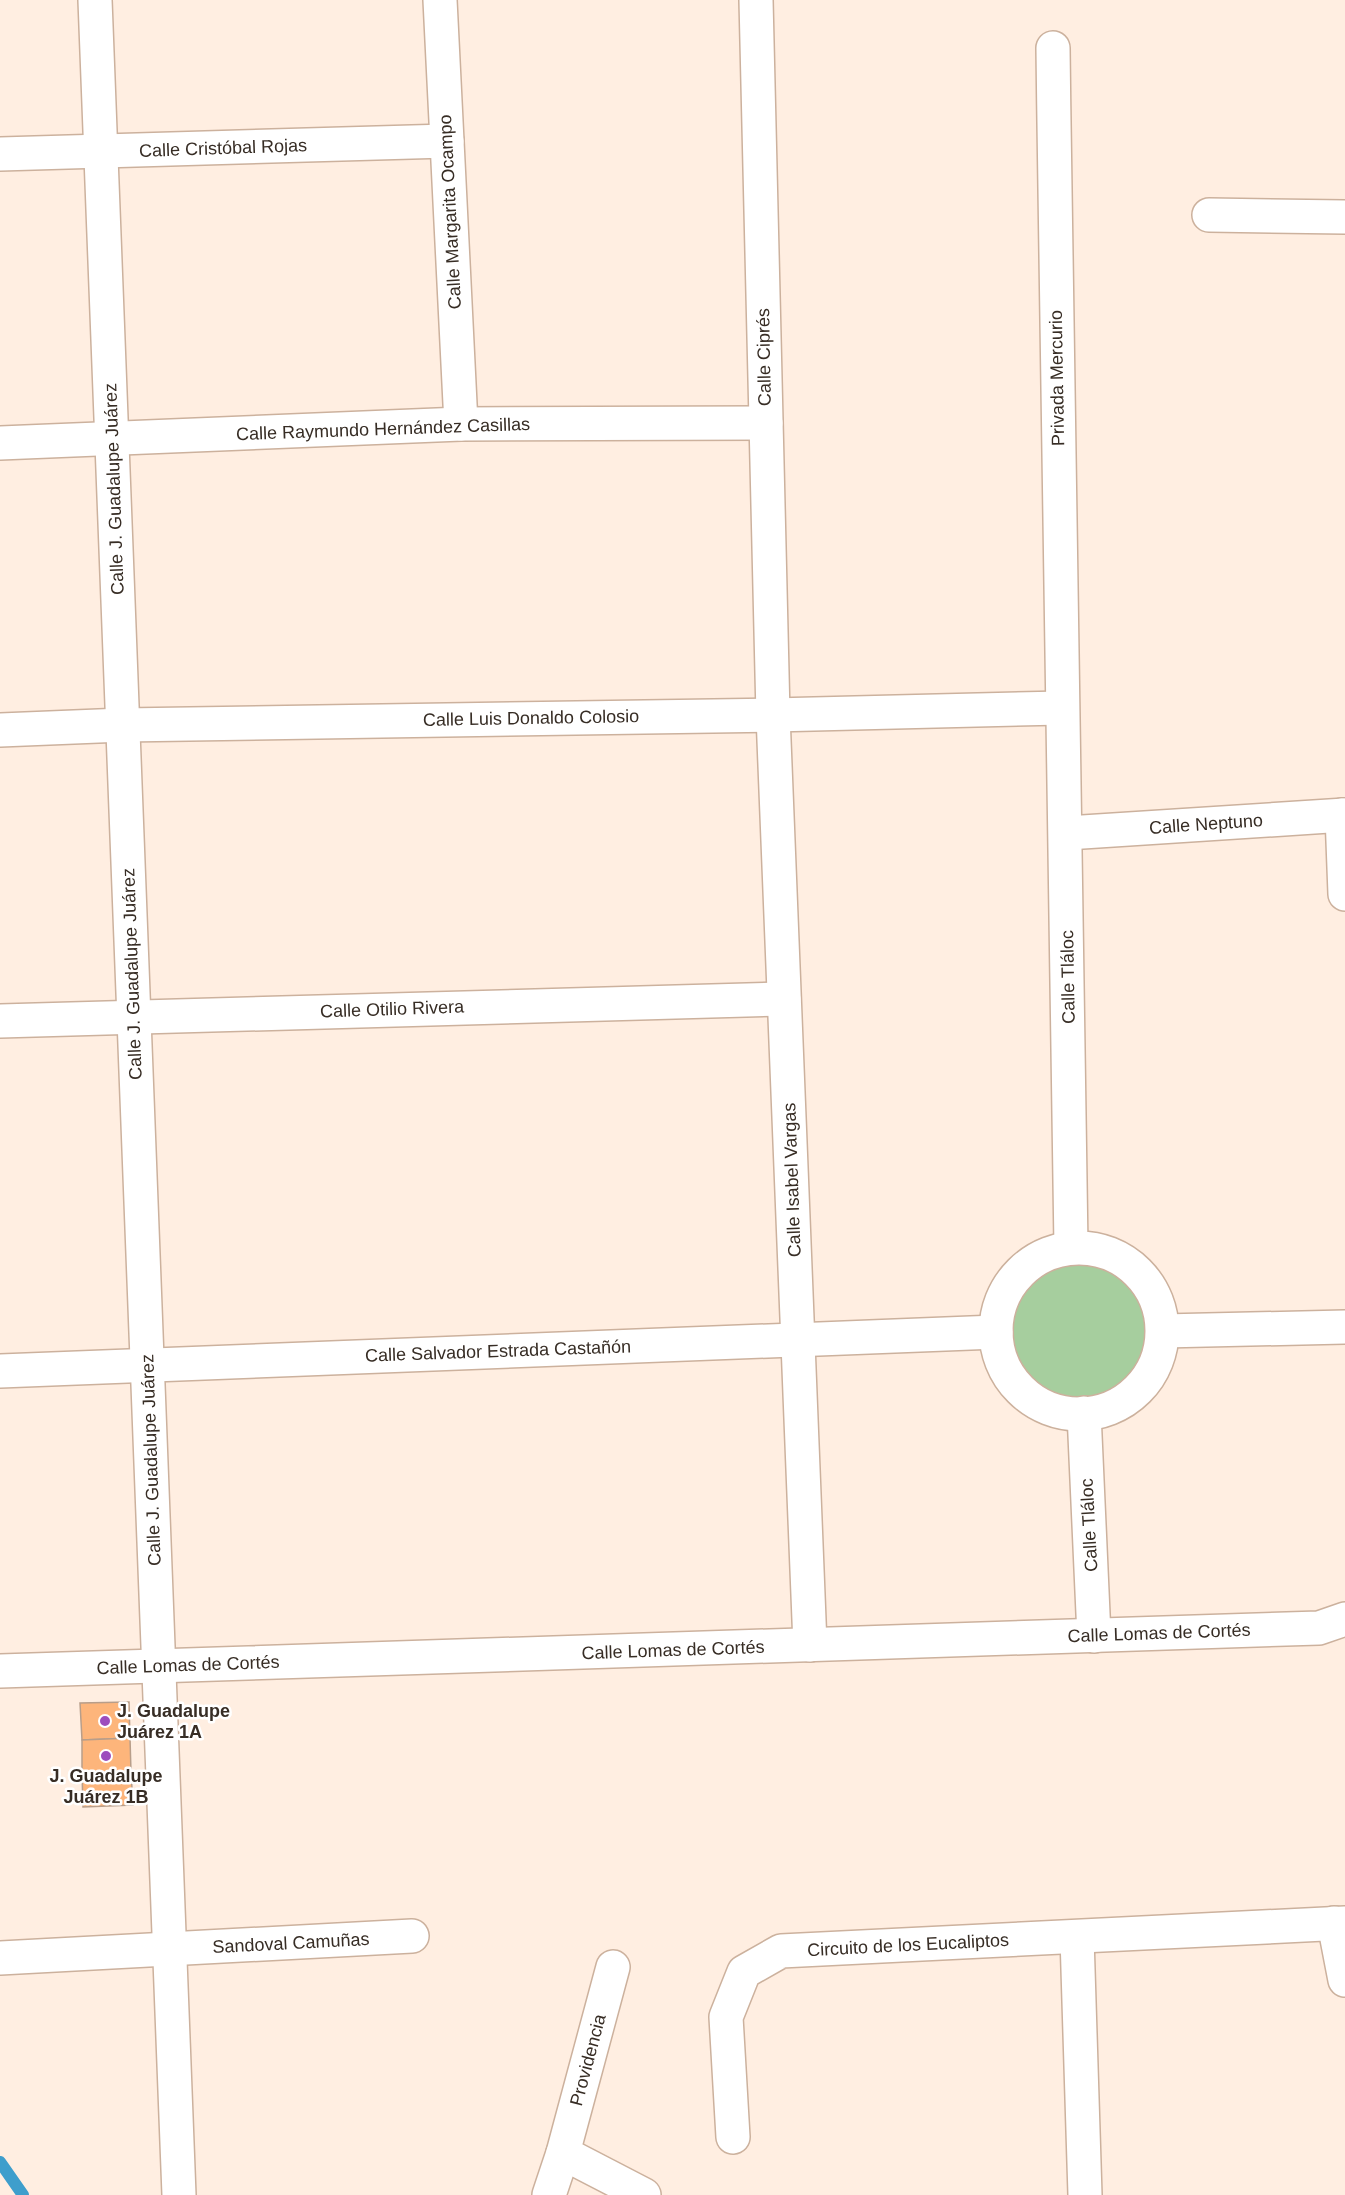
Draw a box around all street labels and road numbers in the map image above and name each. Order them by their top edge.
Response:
street label: Calle Margarita Ocampo [435,114,465,310]
street label: Calle Cristóbal Rojas [139,135,307,161]
street label: Calle Ciprés [753,308,775,406]
street label: Privada Mercurio [1046,310,1068,446]
street label: Calle J. Guadalupe Juárez [100,383,128,595]
street label: Calle Raymundo Hernández Casillas [236,414,530,444]
street label: Calle Luis Donaldo Colosio [423,706,639,730]
street label: Calle Neptuno [1148,810,1264,838]
street label: Calle J. Guadalupe Juárez [118,868,146,1080]
street label: Calle Tláloc [1057,930,1079,1024]
street label: Calle Otilio Rivera [320,996,465,1022]
street label: Calle Isabel Vargas [779,1102,805,1258]
street label: Calle Salvador Estrada Castañón [365,1336,631,1366]
street label: Calle J. Guadalupe Juárez [137,1354,165,1566]
street label: Calle Tláloc [1077,1478,1101,1572]
street label: Calle Lomas de Cortés [1067,1620,1251,1646]
street label: Calle Lomas de Cortés [581,1637,765,1663]
street label: Calle Lomas de Cortés [96,1652,280,1678]
street label: Sandoval Camuñas [212,1929,370,1957]
street label: Circuito de los Eucaliptos [807,1930,1009,1960]
street label: Providencia [566,2011,610,2108]

